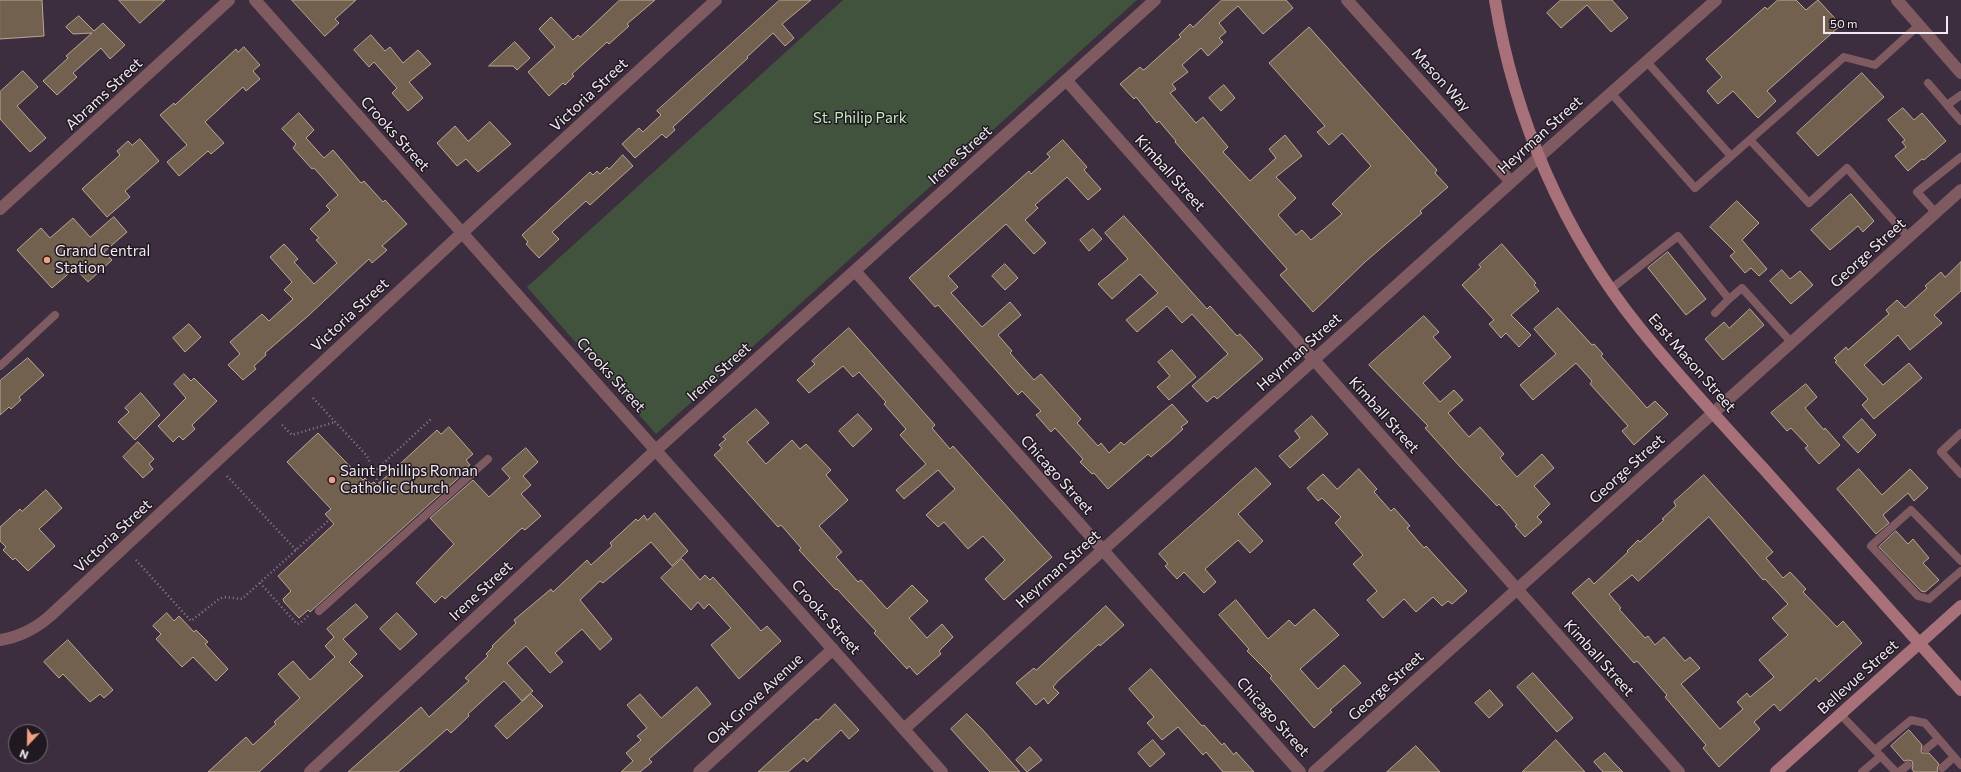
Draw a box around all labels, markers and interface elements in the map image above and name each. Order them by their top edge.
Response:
scale bar [1825,8,1950,34]
text: 50 m [1830,16,1858,30]
street label: Mason Way [1408,45,1474,115]
street label: Abrams Street [62,54,146,134]
street label: Victoria Street [546,54,632,136]
street label: Heyrman Street [1494,92,1586,178]
street label: Crooks Street [357,93,433,175]
park label: St. Philip Park [813,109,907,127]
street label: Irene Street [924,122,996,188]
street label: Kimball Street [1131,131,1209,215]
street label: George Street [1827,215,1909,291]
place label: Grand Central Station [55,242,150,277]
marker: Grand Central Station [42,255,52,265]
street label: Victoria Street [307,274,393,356]
street label: Heyrman Street [1253,309,1345,395]
street label: East Mason Street [1644,310,1740,416]
street label: Crooks Street [573,334,649,416]
street label: Irene Street [683,339,755,405]
street label: Kimball Street [1345,373,1423,457]
street label: George Street [1586,431,1668,507]
street label: Chicago Street [1017,432,1097,518]
place label: Saint Phillips Roman Catholic Church [340,462,478,497]
marker: Saint Phillips Roman Catholic Church [327,475,337,485]
street label: Victoria Street [70,495,156,577]
street label: Heyrman Street [1012,526,1104,612]
street label: Irene Street [446,557,516,625]
street label: Crooks Street [788,576,864,658]
street label: Kimball Street [1560,616,1638,700]
street label: Bellevue Street [1814,636,1902,718]
street label: George Street [1345,648,1427,724]
street label: Oak Grove Avenue [703,650,807,748]
street label: Chicago Street [1233,674,1313,760]
north arrow [8,724,48,764]
text: N [17,747,30,762]

